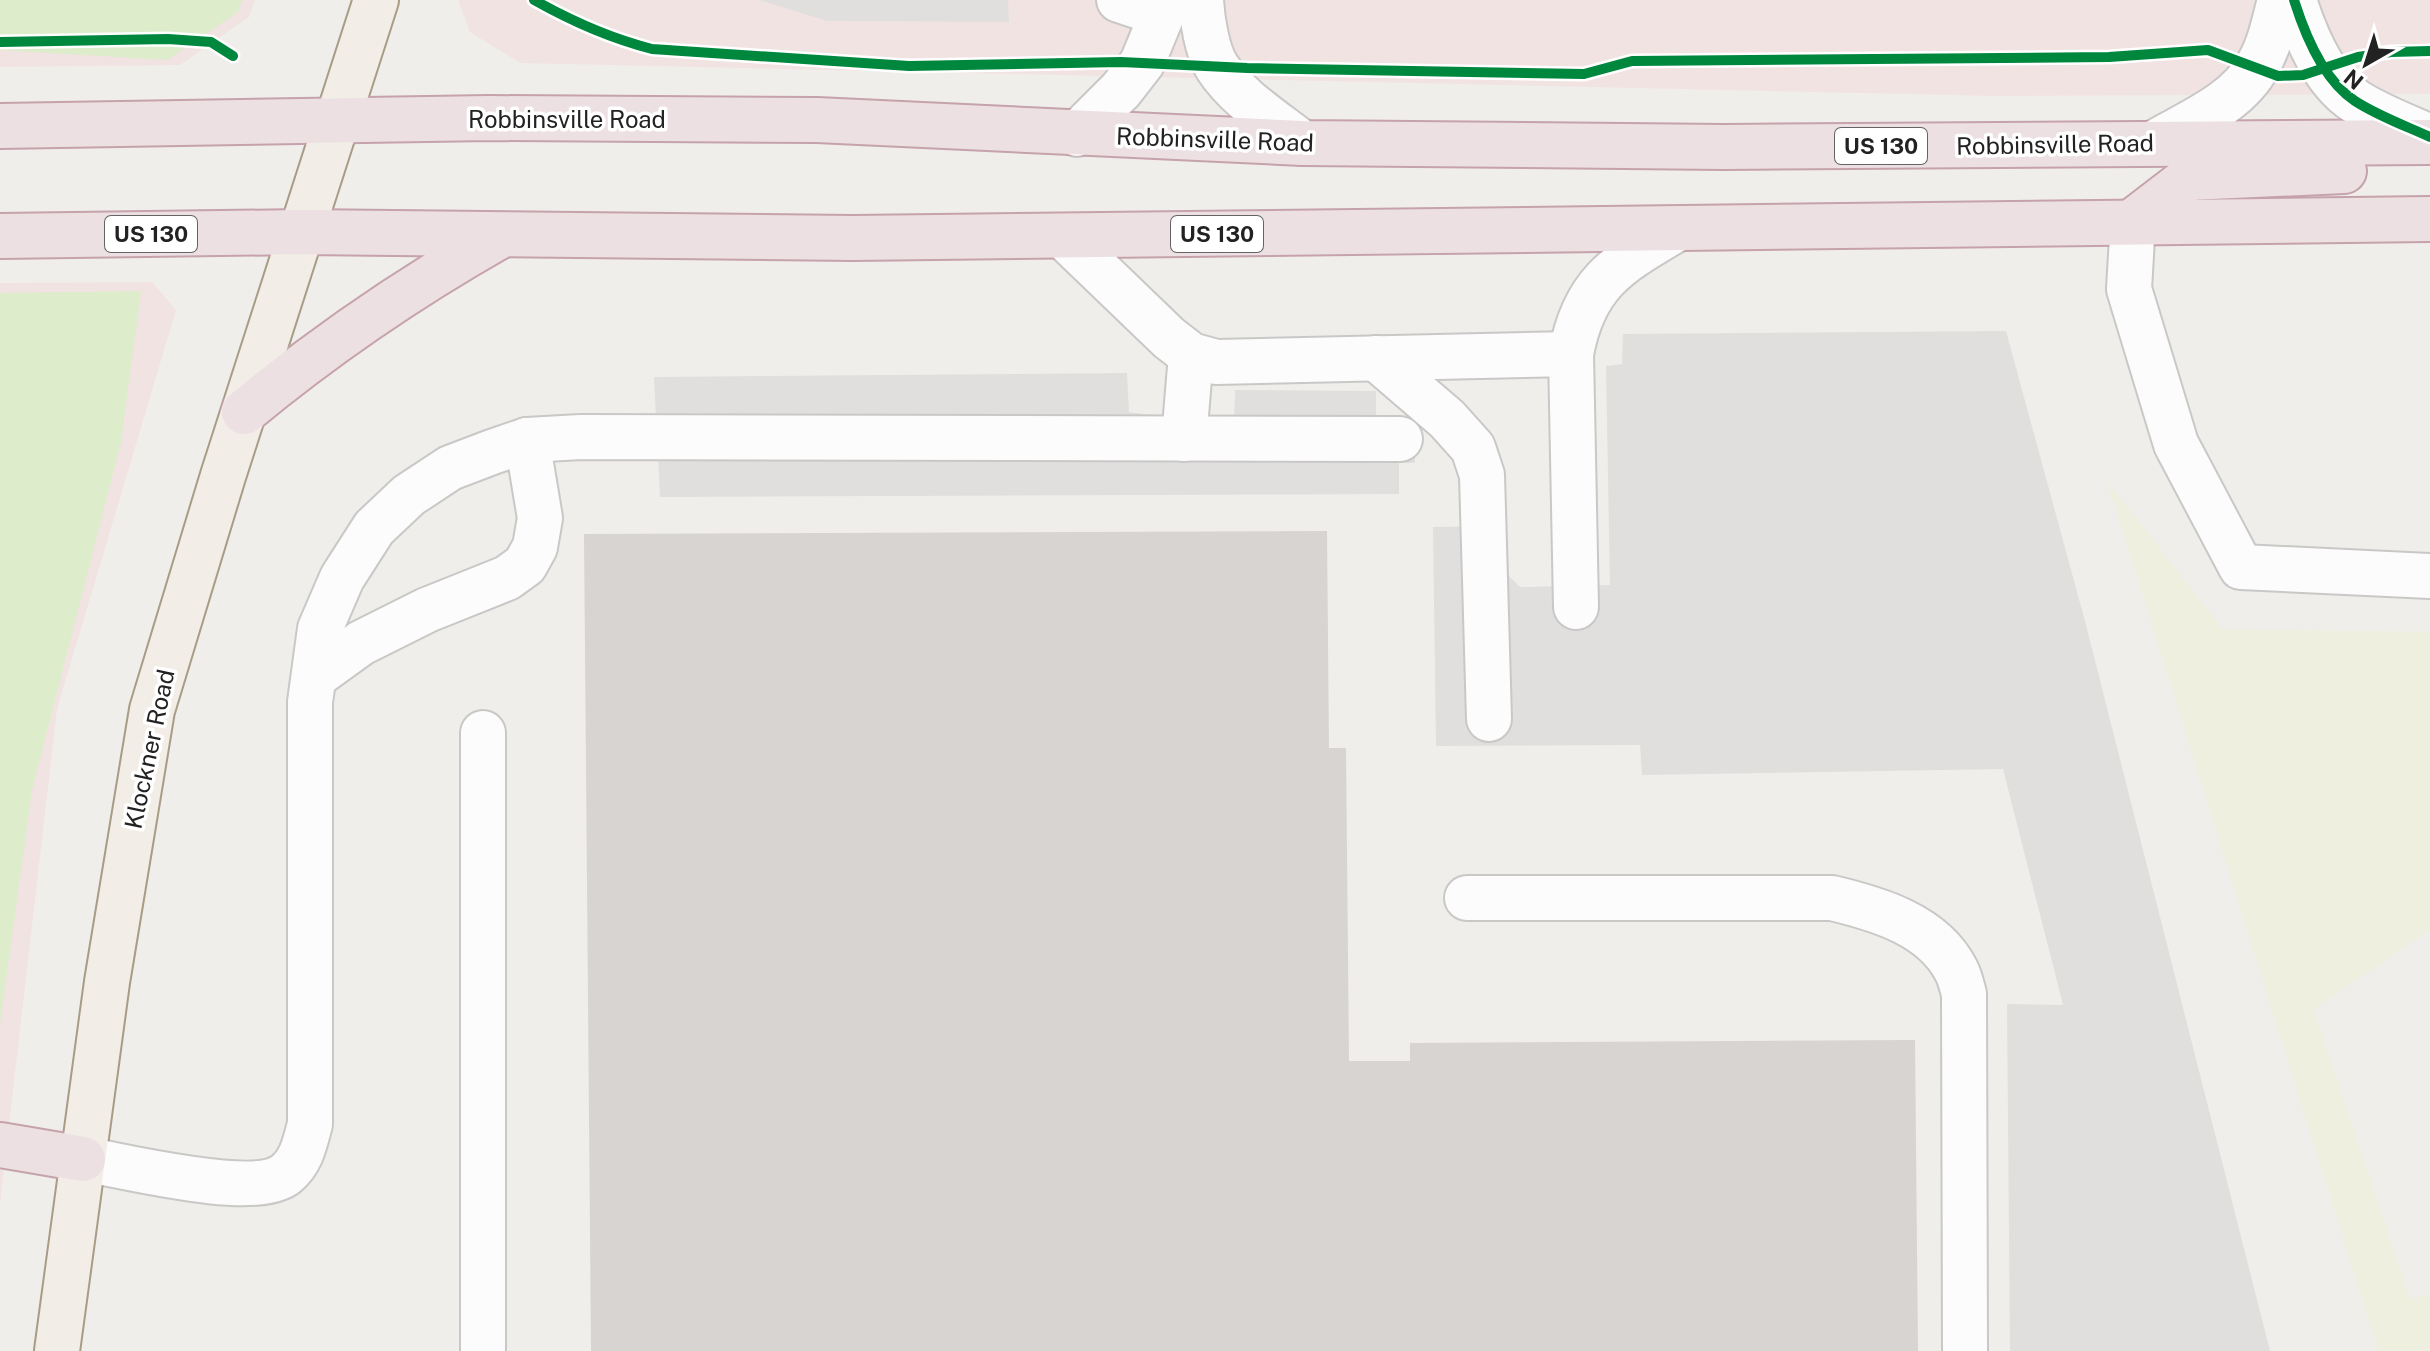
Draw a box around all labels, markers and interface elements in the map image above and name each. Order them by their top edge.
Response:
north arrow [2326,24,2406,104]
text: N [2339,64,2368,95]
street label: Robbinsville Road [468,105,666,133]
street label: Robbinsville Road [1116,122,1314,156]
road number: US 130 [1835,128,1927,164]
street label: Robbinsville Road [1956,128,2154,160]
road number: US 130 [105,216,197,252]
road number: US 130 [1171,216,1263,252]
street label: Klockner Road [118,667,180,831]

